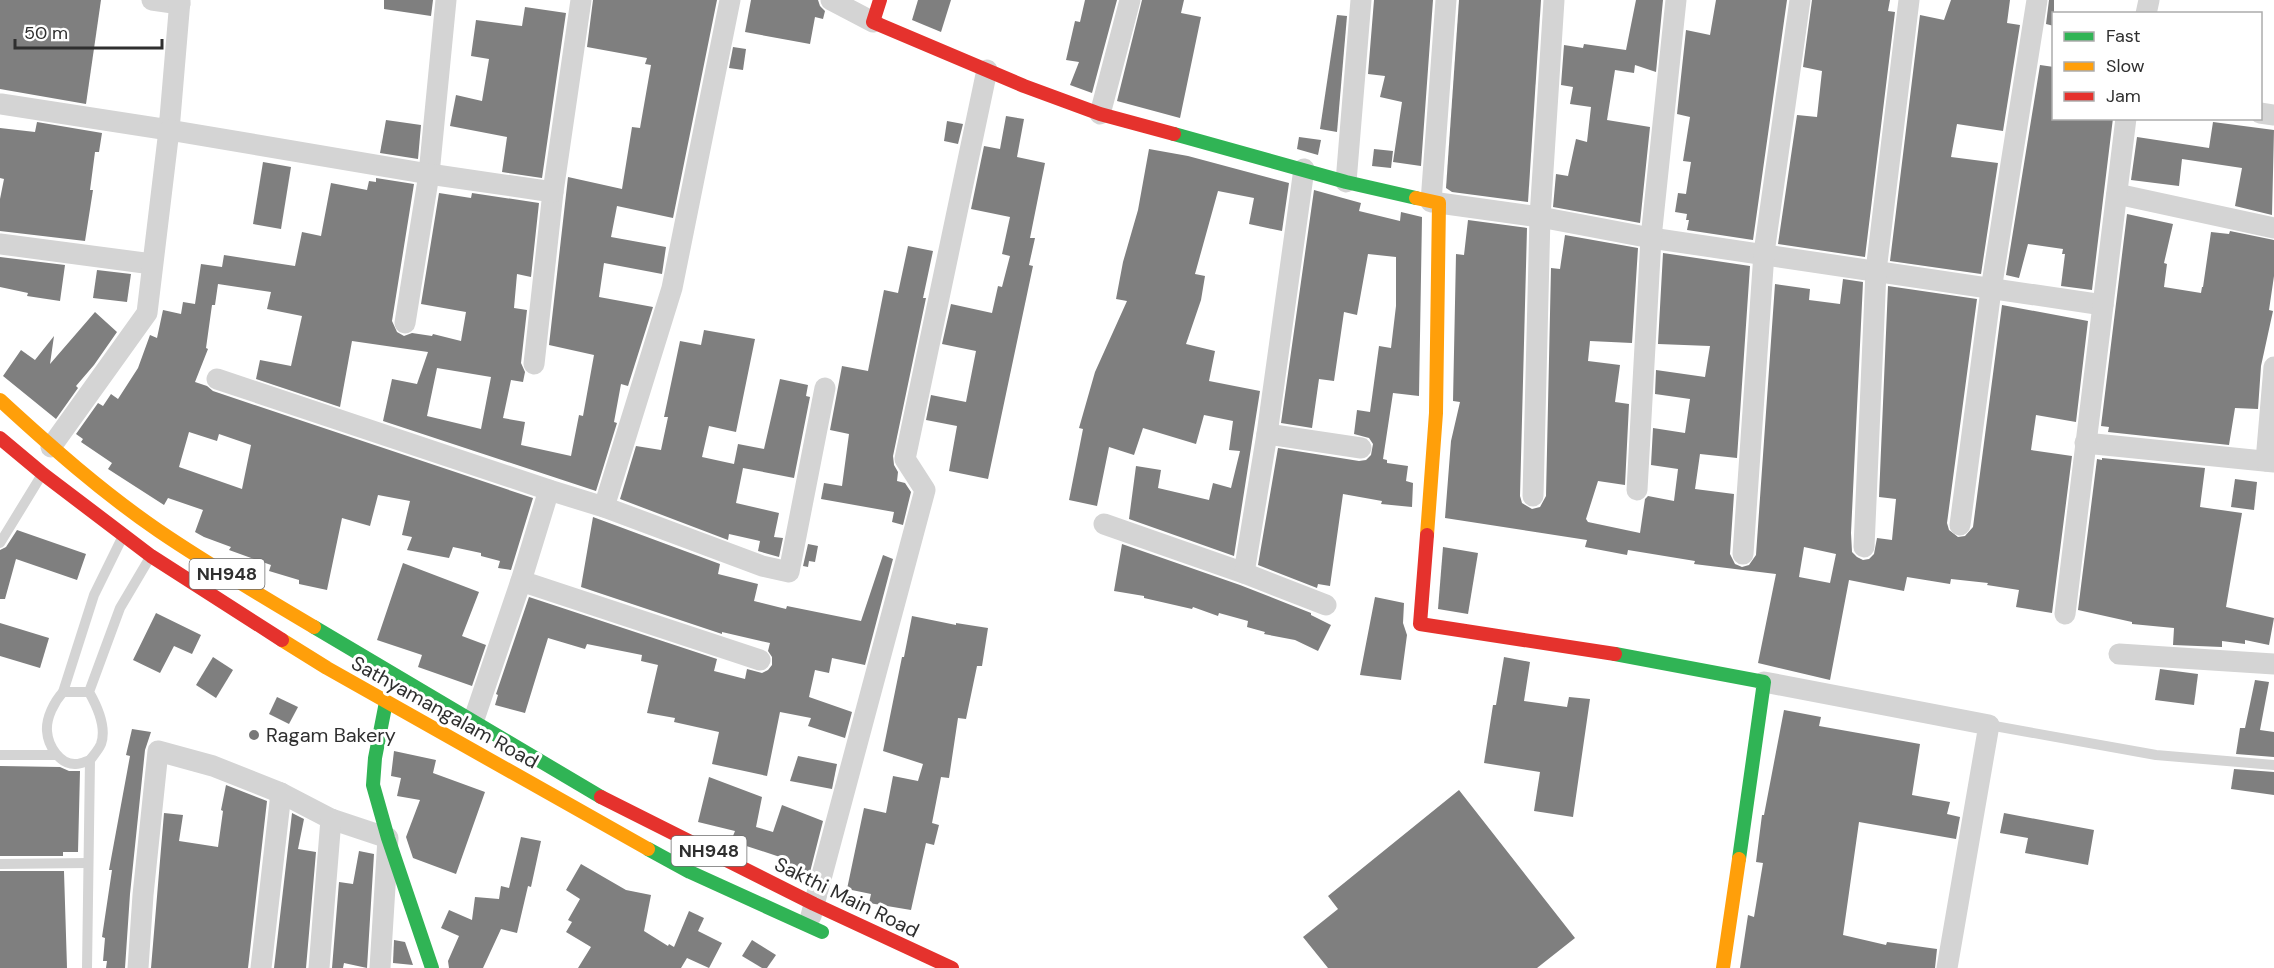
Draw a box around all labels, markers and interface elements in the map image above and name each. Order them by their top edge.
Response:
scale bar [15,12,162,50]
legend [2052,12,2262,120]
text: 50 m [24,21,68,45]
text: Fast [2106,24,2141,48]
text: Slow [2106,54,2145,78]
text: Jam [2106,84,2141,108]
road number: NH948 [190,559,264,589]
street label: Sathyamangalam Road [347,650,543,774]
place label: Ragam Bakery [266,722,396,748]
marker: Ragam Bakery [247,728,261,742]
road number: NH948 [672,836,746,866]
street label: Sakthi Main Road [770,851,924,943]

